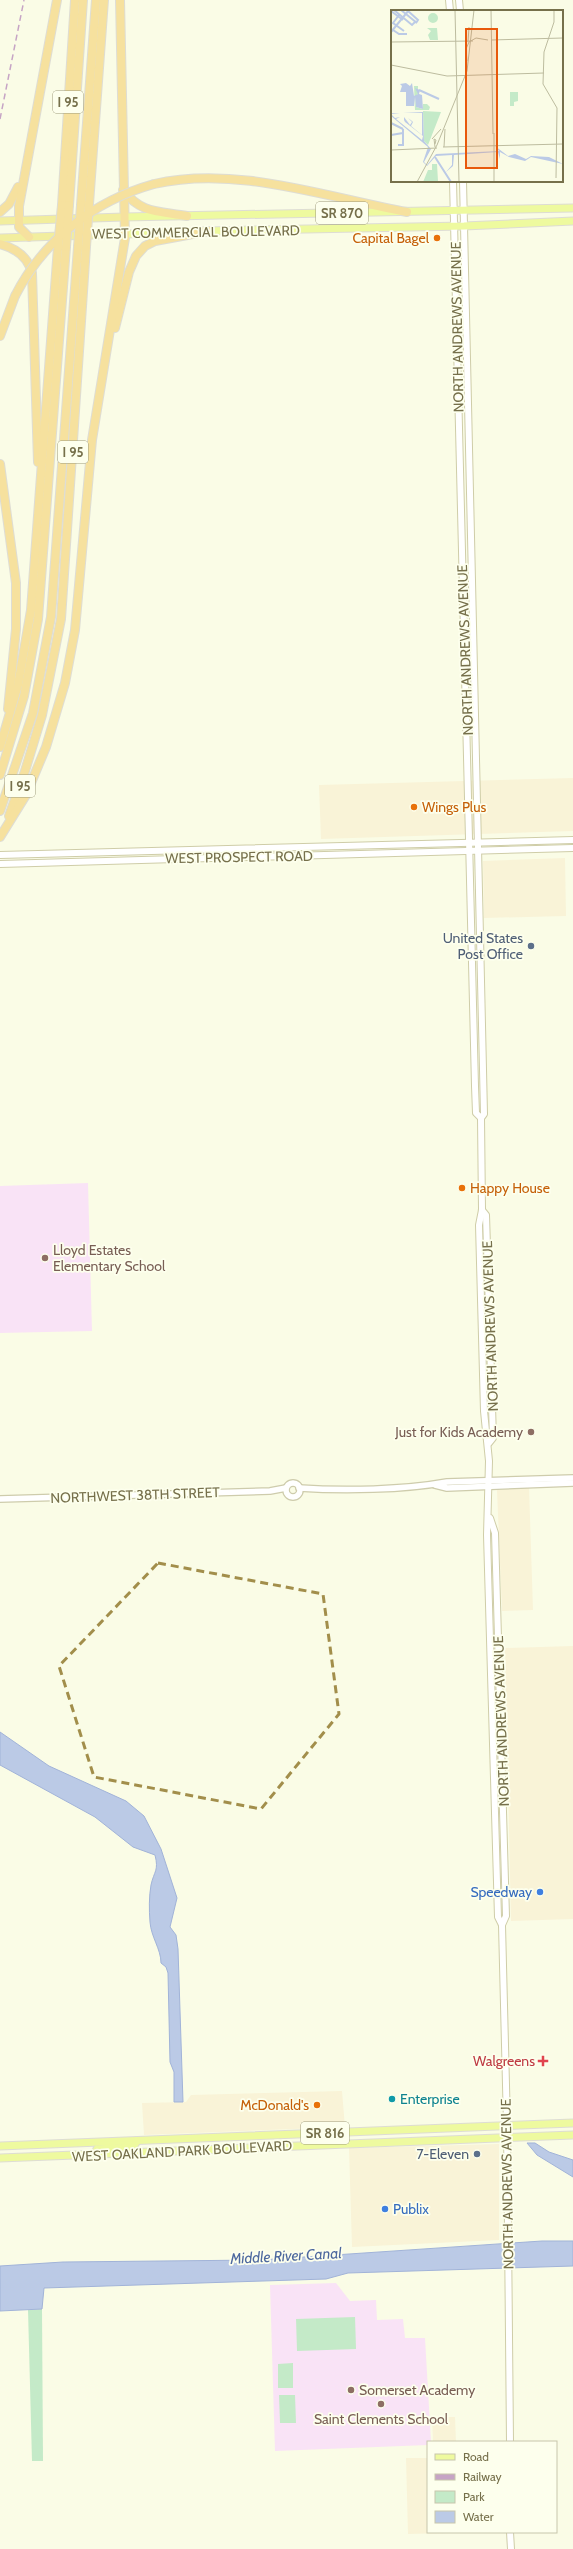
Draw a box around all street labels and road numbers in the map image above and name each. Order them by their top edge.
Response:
road number: I 95 [53,91,83,113]
road number: SR 870 [316,202,368,224]
street label: WEST COMMERCIAL BOULEVARD [92,221,300,243]
street label: NORTH ANDREWS AVENUE [447,241,467,413]
road number: I 95 [58,441,88,463]
street label: NORTH ANDREWS AVENUE [453,564,477,736]
road number: I 95 [5,775,35,797]
street label: WEST PROSPECT ROAD [165,847,313,867]
street label: NORTH ANDREWS AVENUE [478,1240,502,1412]
street label: NORTHWEST 38TH STREET [50,1483,221,1507]
street label: NORTH ANDREWS AVENUE [489,1635,513,1807]
street label: NORTH ANDREWS AVENUE [497,2098,517,2270]
road number: SR 816 [301,2122,349,2144]
street label: WEST OAKLAND PARK BOULEVARD [71,2136,293,2166]

